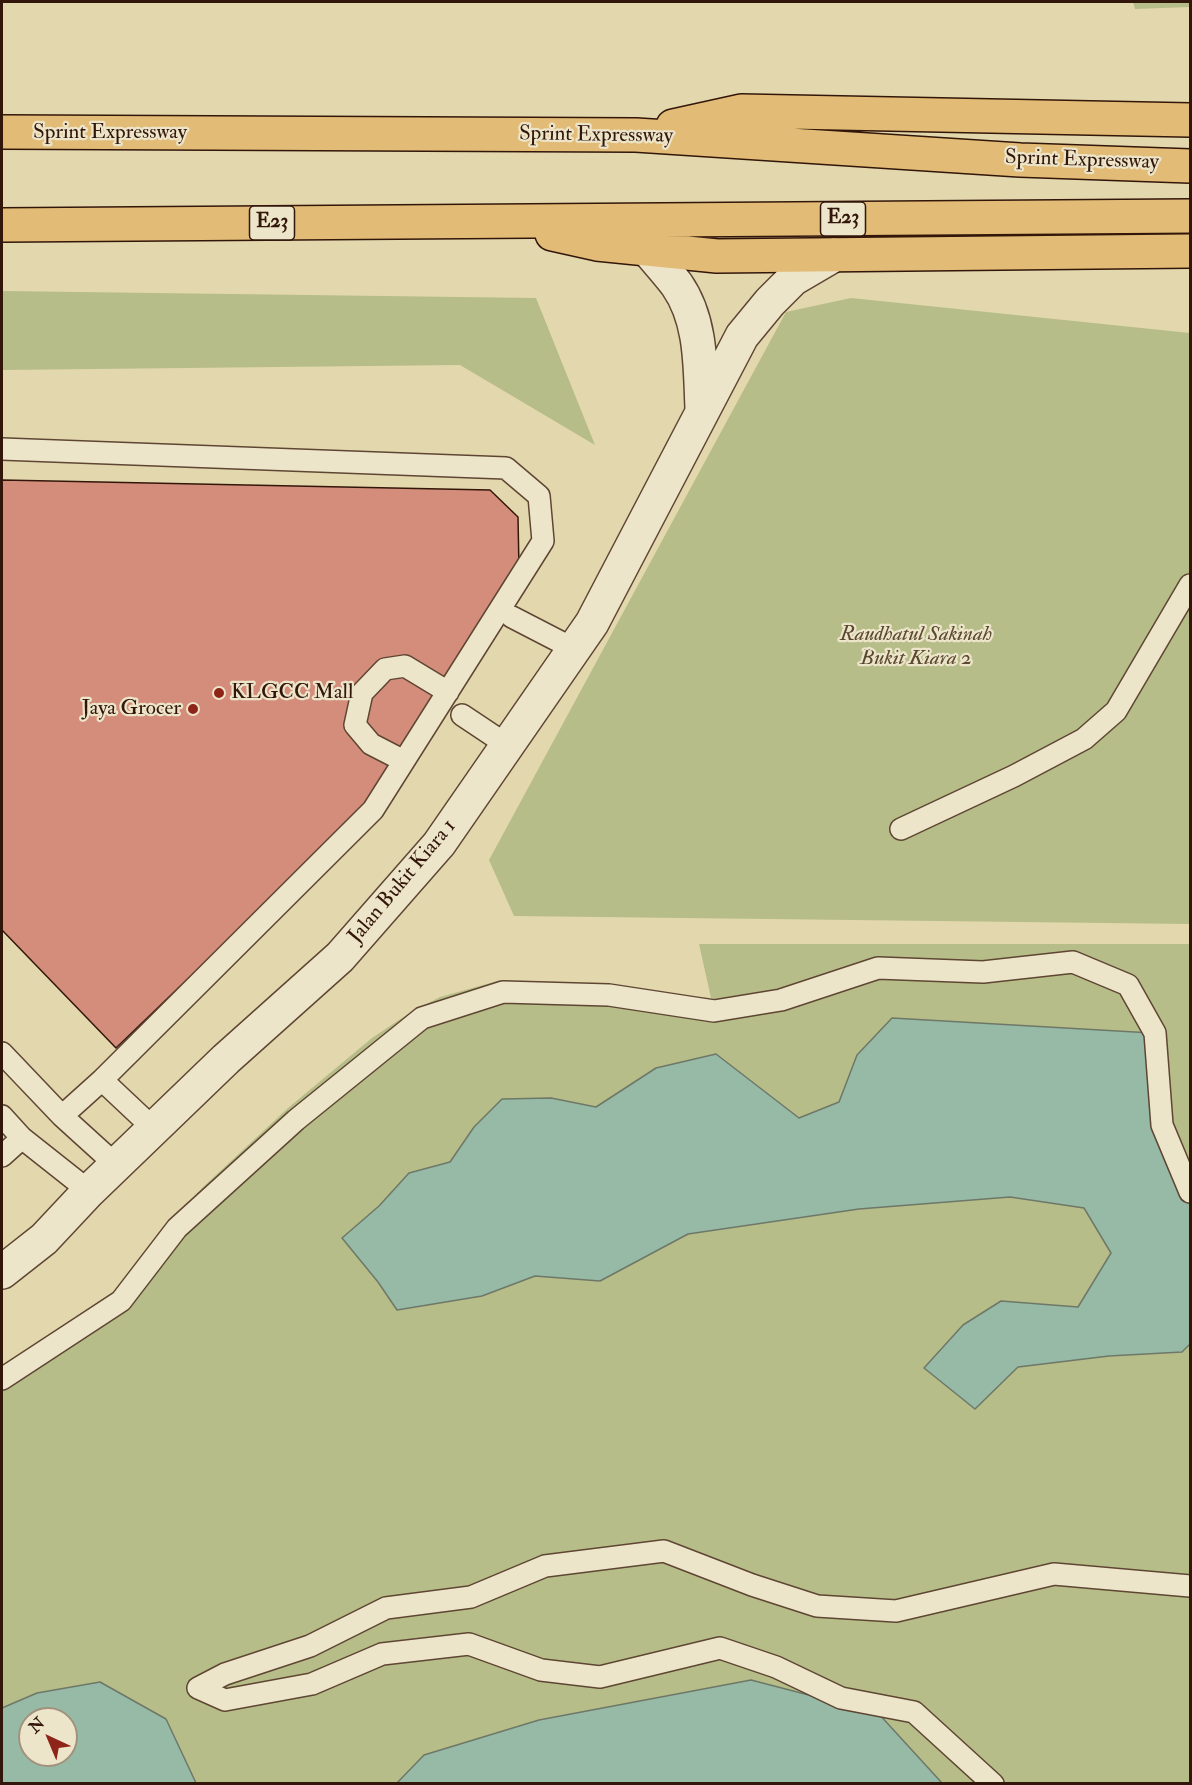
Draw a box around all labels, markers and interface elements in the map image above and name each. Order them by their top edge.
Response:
street label: Sprint Expressway [33,120,187,146]
street label: Sprint Expressway [519,122,673,150]
street label: Sprint Expressway [1005,146,1159,176]
road number: E23 [820,202,866,236]
road number: E23 [250,206,294,240]
park label: Raudhatul Sakinah Bukit Kiara 2 [840,622,992,672]
place label: KLGCC Mall [231,680,353,706]
marker: KLGCC Mall [212,686,226,700]
place label: Jaya Grocer [82,696,181,722]
marker: Jaya Grocer [186,702,200,716]
street label: Jalan Bukit Kiara 1 [344,815,462,949]
north arrow [18,1707,78,1767]
text: N [25,1713,49,1738]

